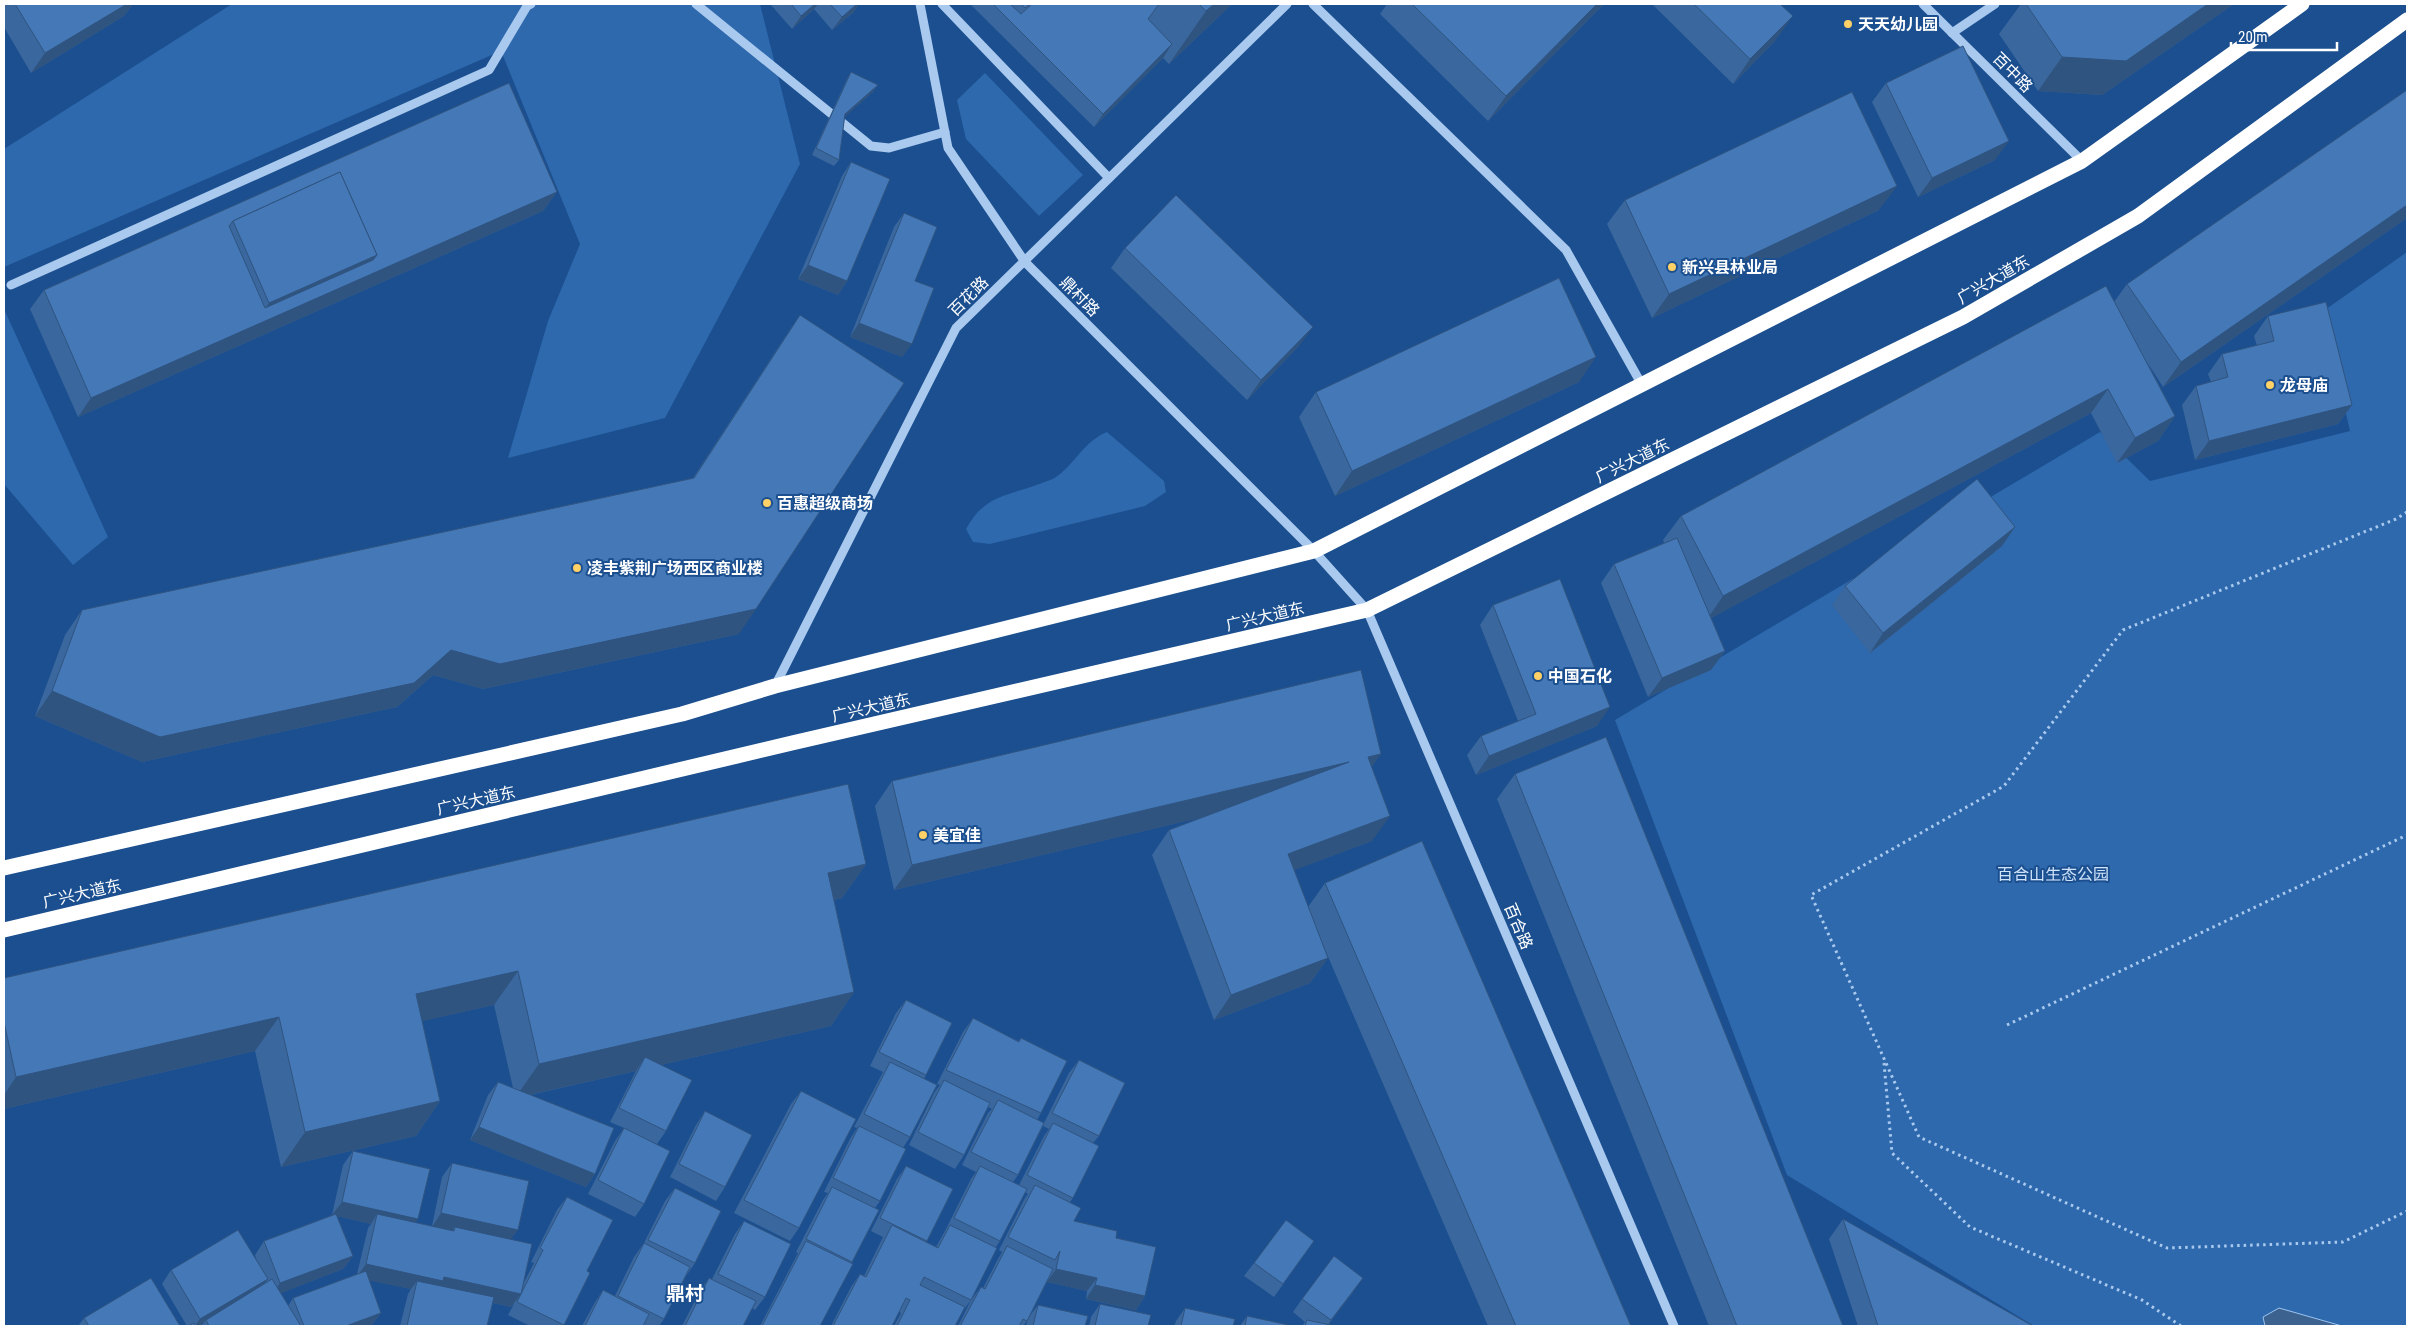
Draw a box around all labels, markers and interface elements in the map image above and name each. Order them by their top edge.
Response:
place label: 天天幼儿园 [1858,15,1938,34]
marker: 天天幼儿园 [1842,18,1854,30]
scale bar [2231,20,2337,52]
text: 20 m [2238,28,2268,46]
street label: 百中路 [1989,49,2036,96]
street label: 广兴大道东 [1954,251,2033,308]
place label: 新兴县林业局 [1682,258,1778,277]
marker: 新兴县林业局 [1666,261,1678,273]
street label: 百花路 [945,273,992,320]
street label: 鼎村路 [1056,273,1103,320]
place label: 龙母庙 [2280,376,2328,395]
marker: 龙母庙 [2264,379,2276,391]
street label: 广兴大道东 [1592,434,1672,487]
place label: 百惠超级商场 [777,494,873,513]
marker: 百惠超级商场 [761,497,773,509]
place label: 凌丰紫荆广场西区商业楼 [587,559,763,578]
marker: 凌丰紫荆广场西区商业楼 [571,562,583,574]
street label: 广兴大道东 [1224,598,1306,635]
place label: 中国石化 [1548,667,1612,686]
marker: 中国石化 [1532,670,1544,682]
street label: 广兴大道东 [830,689,912,726]
street label: 广兴大道东 [435,782,517,819]
place label: 美宜佳 [933,826,981,845]
marker: 美宜佳 [917,829,929,841]
park label: 百合山生态公园 [1997,865,2109,884]
street label: 广兴大道东 [41,875,123,912]
street label: 百合路 [1500,900,1537,952]
district label: 鼎村 [666,1282,704,1305]

